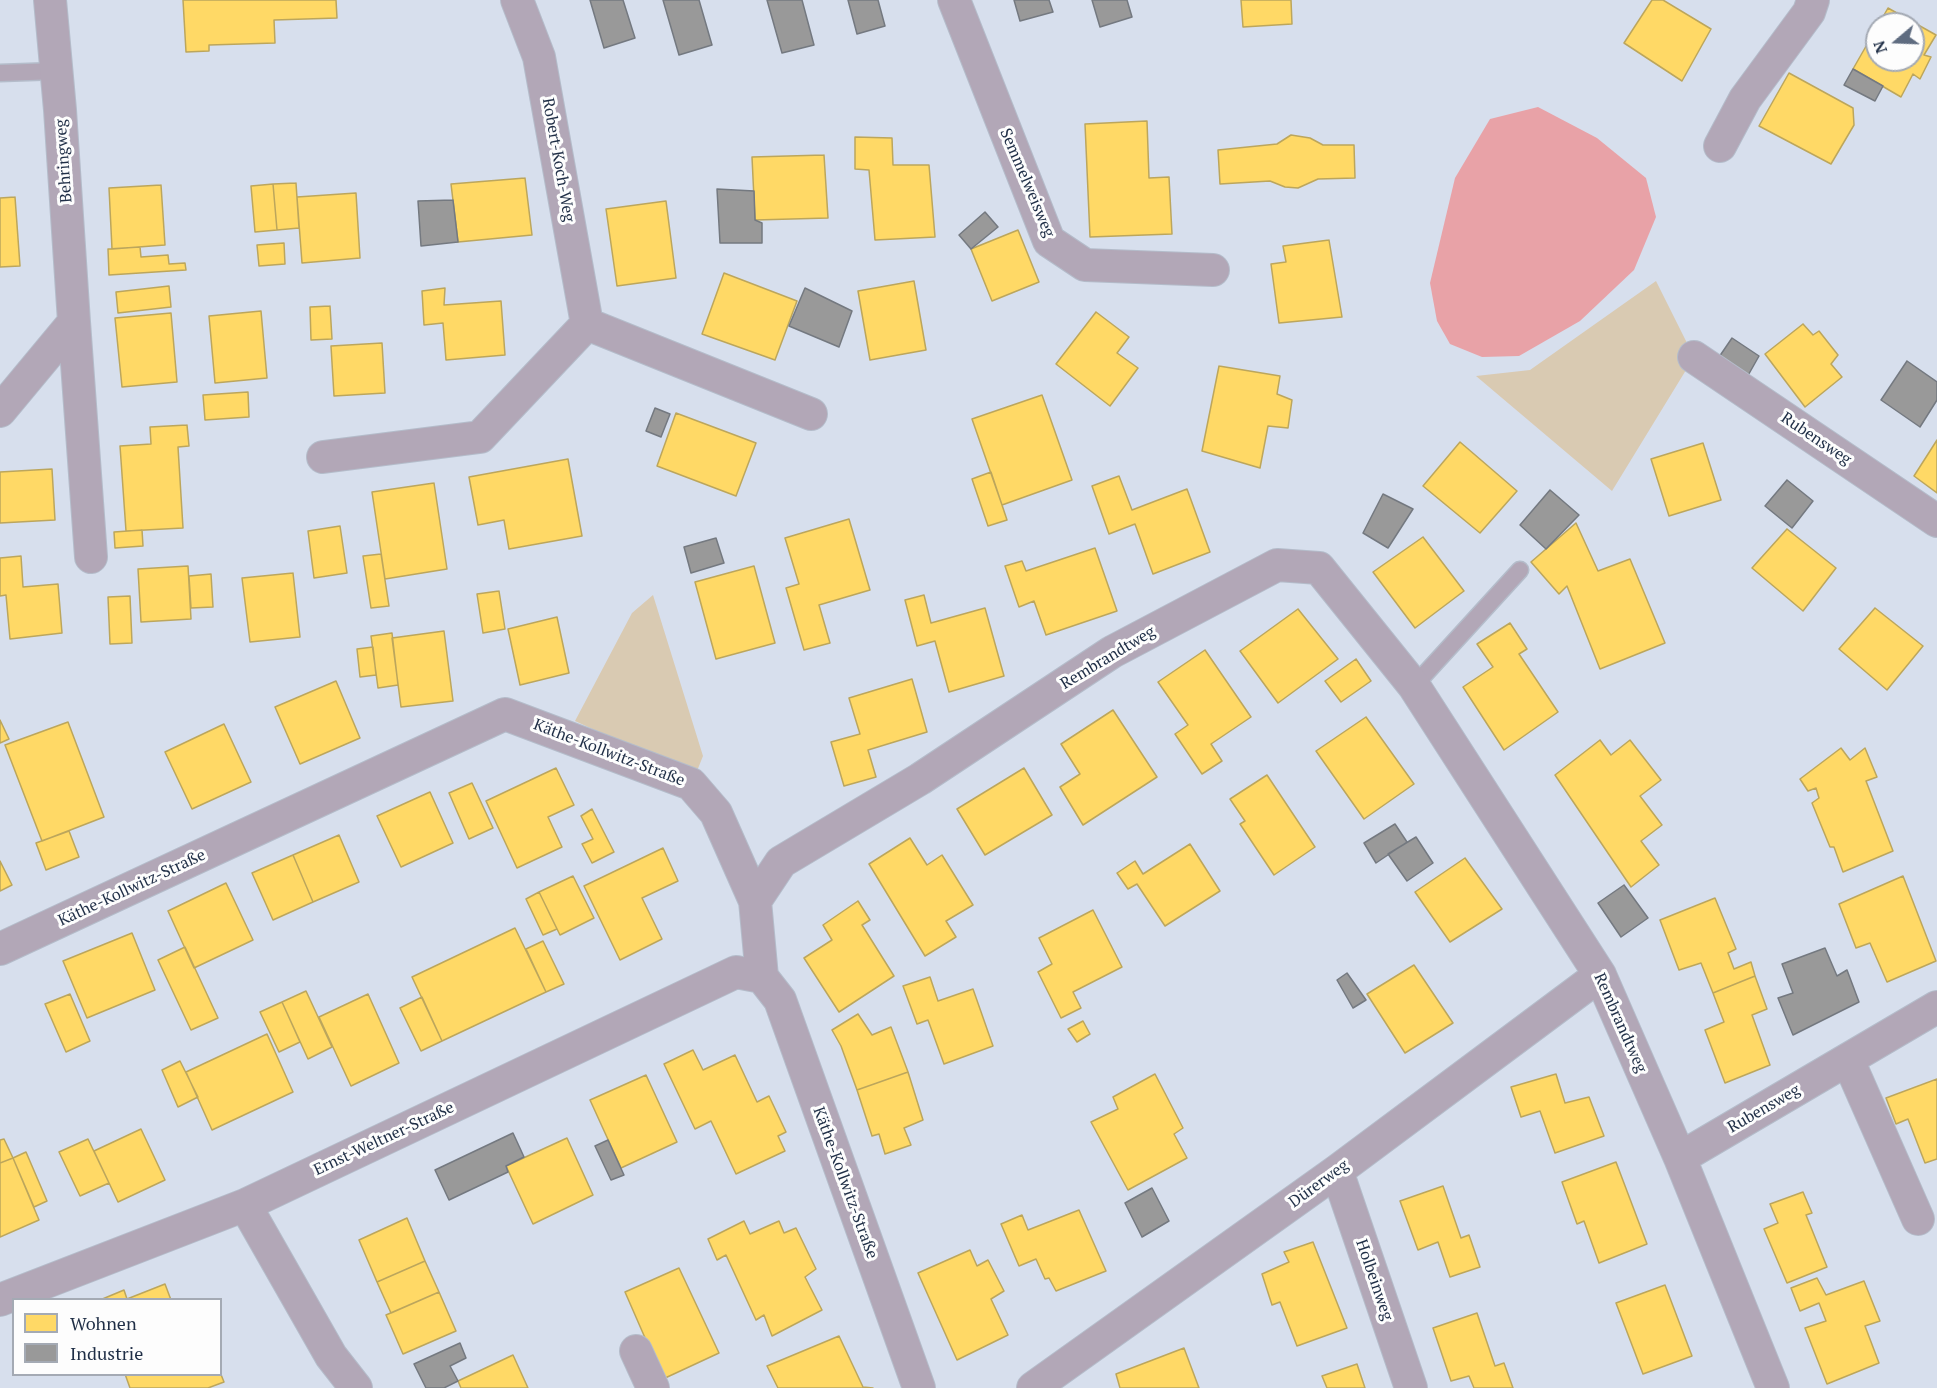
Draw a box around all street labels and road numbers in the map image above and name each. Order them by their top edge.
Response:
street label: Robert-Koch-Weg [538,97,578,223]
street label: Behringweg [51,118,77,204]
street label: Semmelweisweg [995,126,1059,240]
street label: Rubensweg [1777,409,1855,469]
street label: Rembrandtweg [1057,622,1159,694]
street label: Käthe-Kollwitz-Straße [531,715,687,791]
street label: Käthe-Kollwitz-Straße [55,845,209,931]
street label: Rembrandtweg [1589,970,1651,1076]
street label: Rubensweg [1724,1081,1804,1137]
street label: Ernst-Weltner-Straße [311,1098,457,1180]
street label: Käthe-Kollwitz-Straße [809,1104,881,1262]
street label: Dürerweg [1285,1156,1353,1212]
street label: Holbeinweg [1351,1237,1397,1323]

